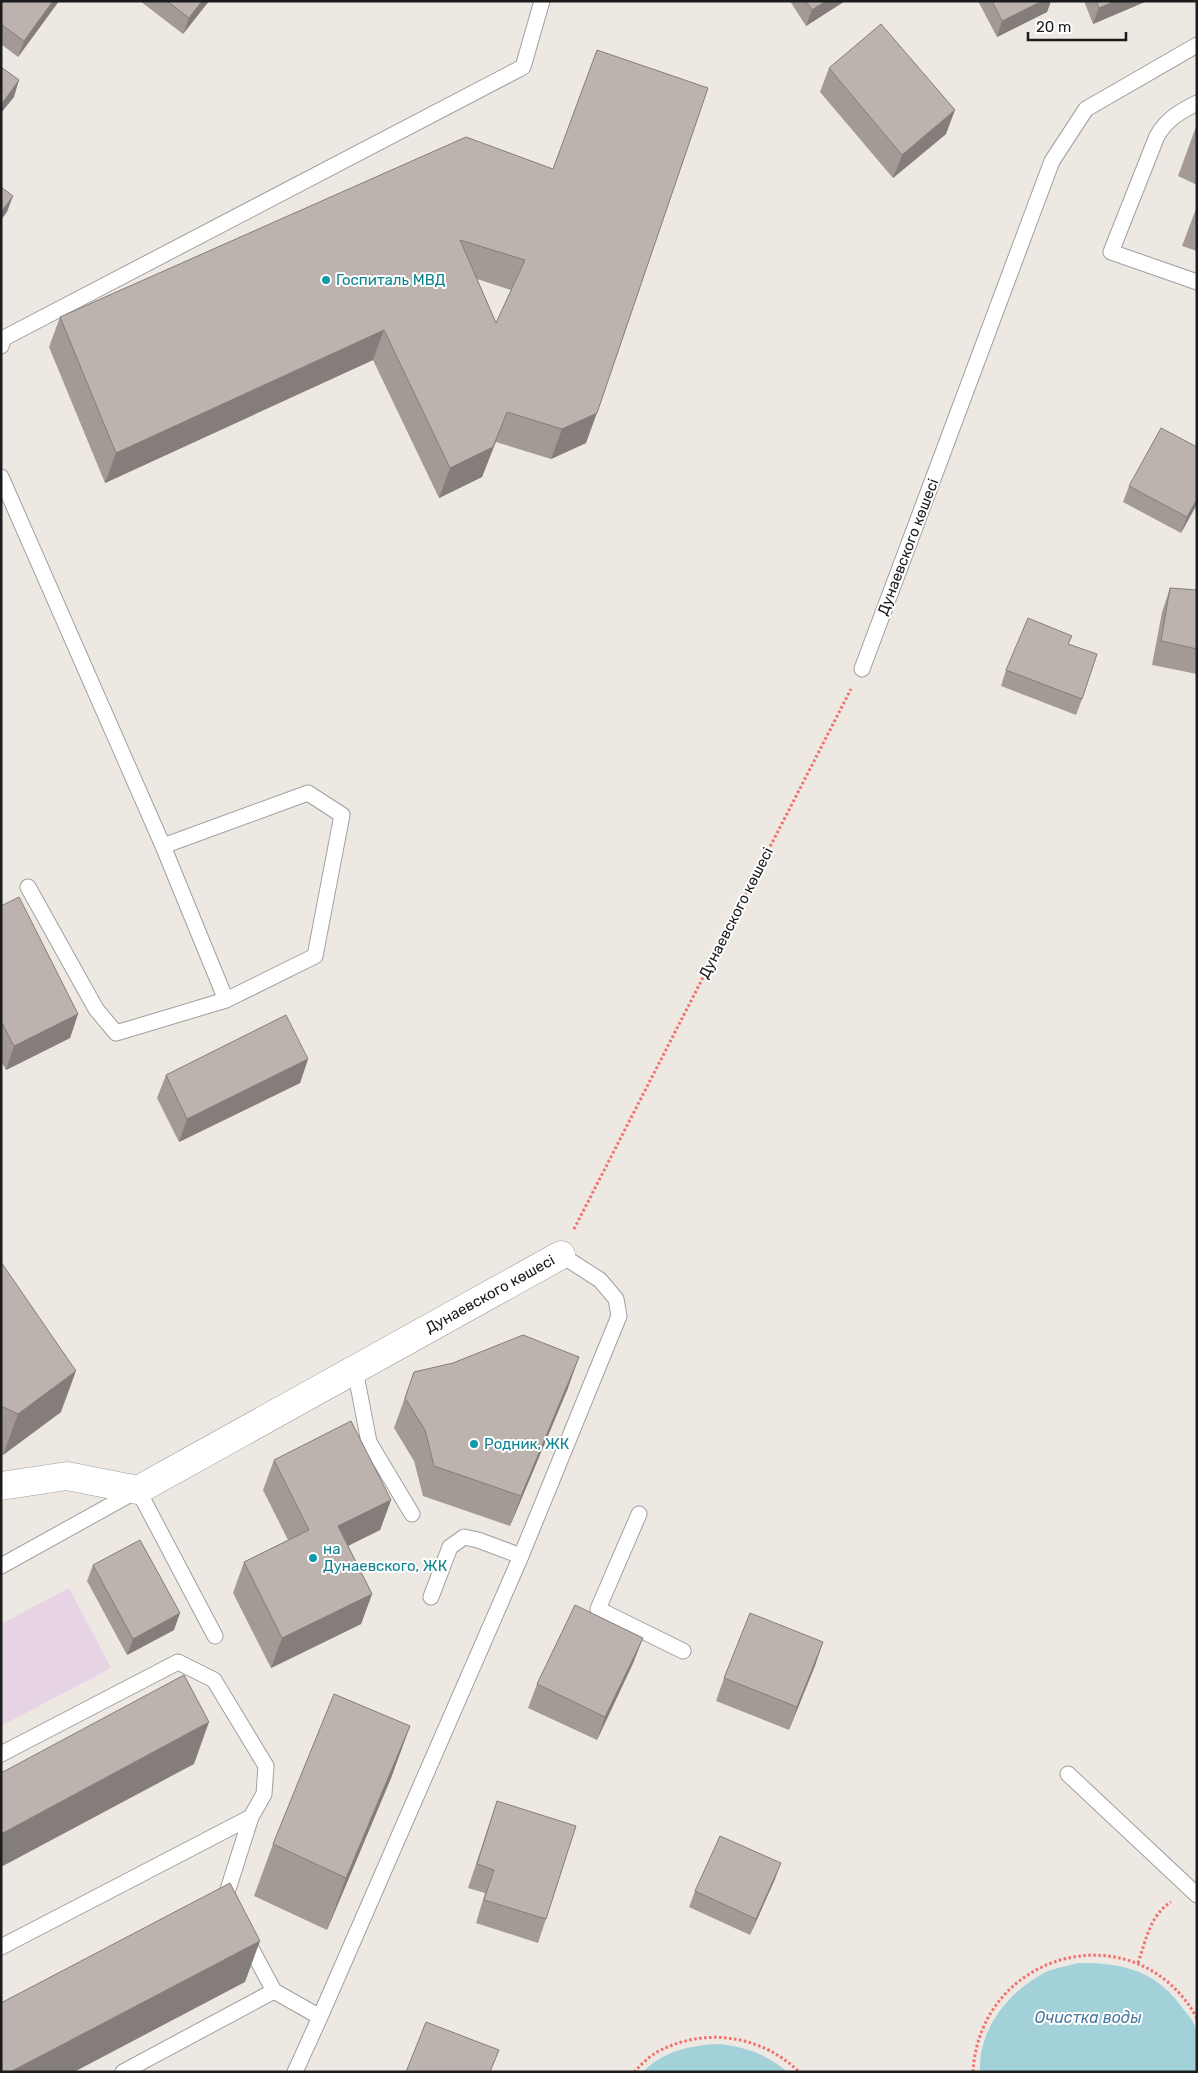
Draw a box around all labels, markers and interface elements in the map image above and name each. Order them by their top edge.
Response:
scale bar [1028,10,1126,42]
text: 20 m [1036,18,1071,36]
place label: Госпиталь МВД [336,271,446,289]
marker: Госпиталь МВД [320,274,332,286]
street label: Дунаевского көшесі [874,476,942,618]
street label: Дунаевского көшесі [695,844,777,982]
street label: Дунаевского көшесі [422,1251,558,1337]
place label: Родник, ЖК [484,1435,570,1453]
marker: Родник, ЖК [468,1438,480,1450]
place label: на Дунаевского, ЖК [323,1540,448,1575]
marker: на Дунаевского, ЖК [307,1552,319,1564]
water label: Очистка воды [1034,2008,1142,2027]

